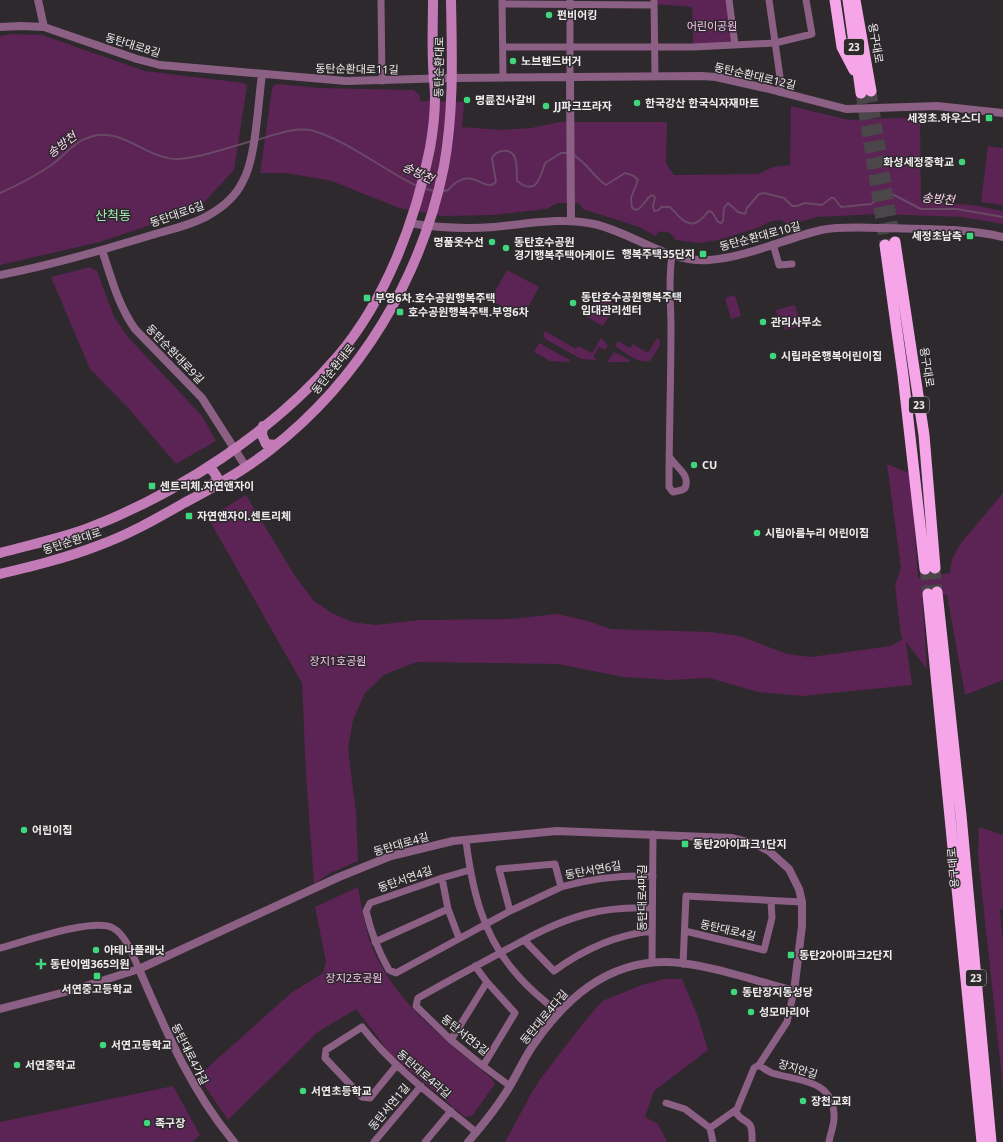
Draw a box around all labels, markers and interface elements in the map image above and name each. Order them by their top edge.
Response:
place label: 펀비어킹 [557,7,597,22]
marker: 펀비어킹 [544,10,554,20]
park label: 어린이공원 [687,18,737,33]
street label: 용구대로 [866,22,887,64]
street label: 동탄대로8길 [104,29,163,60]
street label: 동탄순환대로 [430,36,447,97]
road number: 23 [844,39,864,55]
place label: 노브랜드버거 [521,53,582,68]
marker: 노브랜드버거 [508,56,518,66]
street label: 동탄순환대로12길 [713,59,797,92]
street label: 동탄순환대로11길 [315,60,399,77]
place label: 명륜진사갈비 [475,92,536,107]
marker: 명륜진사갈비 [462,95,472,105]
place label: 한국강산 한국식자재마트 [645,95,759,110]
place label: JJ파크프라자 [553,98,612,113]
marker: 한국강산 한국식자재마트 [632,98,642,108]
marker: JJ파크프라자 [541,101,551,111]
place label: 세정초.하우스디 [907,110,981,125]
marker: 세정초.하우스디 [984,113,994,123]
water label: 송방천 [43,127,82,161]
place label: 화성세정중학교 [883,154,954,169]
marker: 화성세정중학교 [957,157,967,167]
water label: 송방천 [400,158,439,188]
water label: 송방천 [921,189,957,209]
street label: 동탄대로6길 [147,197,206,230]
district label: 산척동 [95,206,131,224]
street label: 동탄순환대로10길 [718,217,802,254]
place label: 세정초남측 [911,228,962,243]
marker: 세정초남측 [965,231,975,241]
place label: 명품옷수선 [433,234,484,249]
place label: 동탄호수공원 경기행복주택아케이드 [514,234,615,262]
marker: 명품옷수선 [487,237,497,247]
marker: 동탄호수공원 경기행복주택아케이드 [501,243,511,253]
place label: 행복주택35단지 [622,246,695,261]
marker: 행복주택35단지 [698,249,708,259]
place label: 동탄호수공원행복주택 임대관리센터 [581,289,682,317]
place label: 부영6차.호수공원행복주택 [375,290,496,305]
marker: 부영6차.호수공원행복주택 [362,293,372,303]
marker: 동탄호수공원행복주택 임대관리센터 [568,298,578,308]
place label: 호수공원행복주택.부영6차 [408,304,529,319]
marker: 호수공원행복주택.부영6차 [395,307,405,317]
place label: 관리사무소 [771,314,822,329]
marker: 관리사무소 [758,317,768,327]
street label: 동탄순환대로9길 [143,321,208,387]
street label: 동탄순환대로 [308,340,358,397]
street label: 용구대로 [917,346,938,388]
place label: 시립라온행복어린이집 [781,348,882,363]
marker: 시립라온행복어린이집 [768,351,778,361]
road number: 23 [909,397,929,413]
place label: CU [702,457,717,472]
marker: CU [689,460,699,470]
place label: 센트리체.자연앤자이 [160,478,254,493]
marker: 센트리체.자연앤자이 [147,481,157,491]
place label: 자연앤자이.센트리체 [197,508,291,523]
marker: 자연앤자이.센트리체 [184,511,194,521]
street label: 동탄순환대로 [41,524,103,557]
place label: 시립아름누리 어린이집 [765,525,869,540]
marker: 시립아름누리 어린이집 [752,528,762,538]
park label: 장지1호공원 [310,653,366,668]
place label: 어린이집 [32,822,72,837]
marker: 어린이집 [19,825,29,835]
street label: 동탄대로4길 [371,828,430,859]
place label: 동탄2아이파크1단지 [693,836,787,851]
marker: 동탄2아이파크1단지 [680,839,690,849]
street label: 용구대로 [943,847,962,889]
street label: 동탄서연6길 [564,857,622,882]
street label: 동탄서연4길 [375,862,434,895]
street label: 동탄대로4마길 [634,864,649,932]
street label: 동탄대로4길 [699,916,758,943]
place label: 아테나플래닛 [104,942,165,957]
marker: 아테나플래닛 [91,945,101,955]
place label: 동탄2아이파크2단지 [799,947,893,962]
marker: 동탄2아이파크2단지 [786,950,796,960]
place label: 동탄이엠365의원 [50,956,130,971]
marker: 동탄이엠365의원 [35,958,47,970]
park label: 장지2호공원 [326,970,382,985]
road number: 23 [966,970,986,986]
marker: 서연중고등학교 [92,971,102,981]
place label: 서연중고등학교 [62,981,132,996]
place label: 동탄장지동성당 [742,984,813,999]
street label: 동탄대로4다길 [516,986,571,1047]
marker: 동탄장지동성당 [729,987,739,997]
place label: 성모마리아 [759,1004,810,1019]
marker: 성모마리아 [746,1007,756,1017]
street label: 동탄서연3길 [438,1011,492,1058]
street label: 동탄대로4가길 [169,1021,212,1087]
place label: 서연고등학교 [111,1037,172,1052]
marker: 서연고등학교 [98,1040,108,1050]
street label: 동탄대로4라길 [394,1046,455,1101]
street label: 장지안길 [777,1055,820,1082]
place label: 서연중학교 [25,1057,76,1072]
marker: 서연중학교 [12,1060,22,1070]
street label: 동탄서연1길 [365,1080,413,1133]
place label: 서연초등학교 [311,1083,372,1098]
marker: 서연초등학교 [298,1086,308,1096]
place label: 장천교회 [811,1093,851,1108]
marker: 장천교회 [798,1096,808,1106]
place label: 족구장 [155,1115,185,1130]
marker: 족구장 [142,1118,152,1128]

